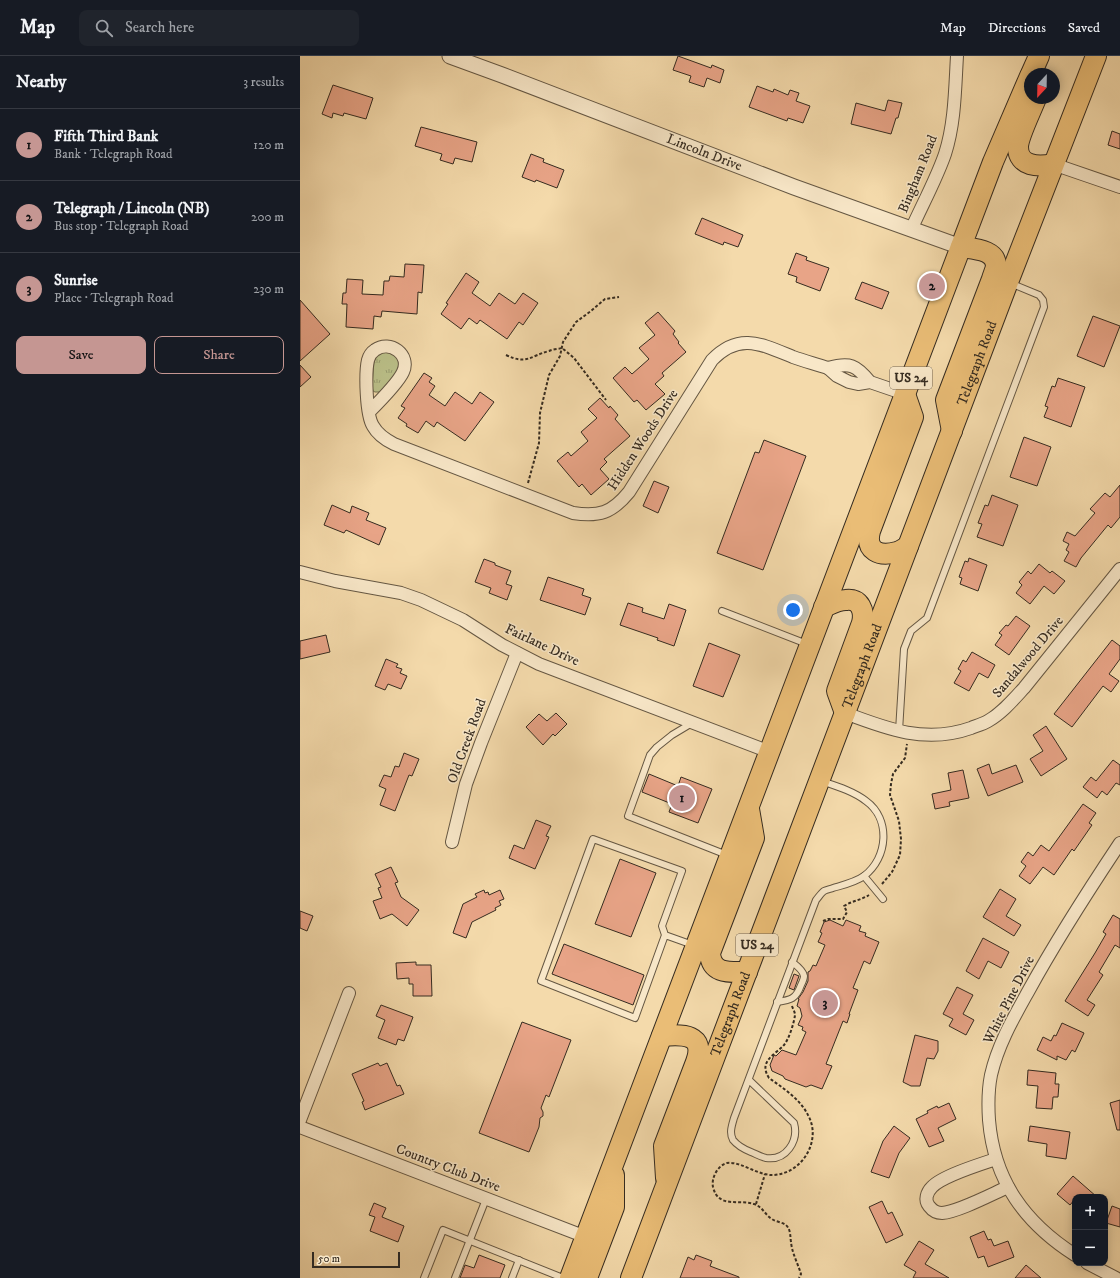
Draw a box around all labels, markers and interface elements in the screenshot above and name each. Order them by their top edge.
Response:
search box [79,10,359,46]
text: Map [20,16,55,39]
icon: search [93,17,115,39]
text: Search here [125,18,194,37]
text: Map [940,19,966,37]
text: Directions [988,19,1046,37]
text: Saved [1068,19,1100,37]
north arrow [1024,68,1060,104]
text: Nearby [16,71,66,93]
text: 3 results [243,74,284,90]
text: Fifth Third Bank [54,127,158,146]
street label: Lincoln Drive [664,130,745,175]
street label: Bingham Road [894,132,942,216]
text: 1 [27,137,31,153]
text: 120 m [253,137,284,153]
text: Bank · Telegraph Road [54,146,173,162]
text: Telegraph / Lincoln (NB) [54,199,209,218]
text: 2 [26,209,32,225]
text: 200 m [251,209,284,225]
text: Bus stop · Telegraph Road [54,218,189,234]
text: Sunrise [54,271,98,290]
pin: 2 [919,271,945,301]
text: 3 [27,281,31,297]
text: 230 m [253,281,284,297]
text: Place · Telegraph Road [54,290,173,306]
street label: Telegraph Road [953,318,1001,408]
button: Save [16,336,146,374]
button: Share [154,336,284,374]
road number: US 24 [890,367,932,389]
street label: Hidden Woods Drive [604,386,683,494]
your location [783,600,803,620]
street label: Sandalwood Drive [989,612,1068,702]
street label: Fairlane Drive [502,620,582,670]
street label: Telegraph Road [838,621,887,711]
street label: Old Creek Road [443,696,491,786]
pin: 1 [669,783,695,813]
road number: US 24 [736,934,778,956]
street label: White Pine Drive [979,953,1039,1048]
street label: Telegraph Road [707,969,755,1059]
pin: 3 [812,988,838,1018]
street label: Country Club Drive [393,1140,503,1196]
map controls [1072,1194,1108,1266]
button: + [1072,1194,1108,1230]
button: − [1072,1230,1108,1266]
scale bar [312,1250,400,1269]
text: 50 m [318,1252,340,1266]

